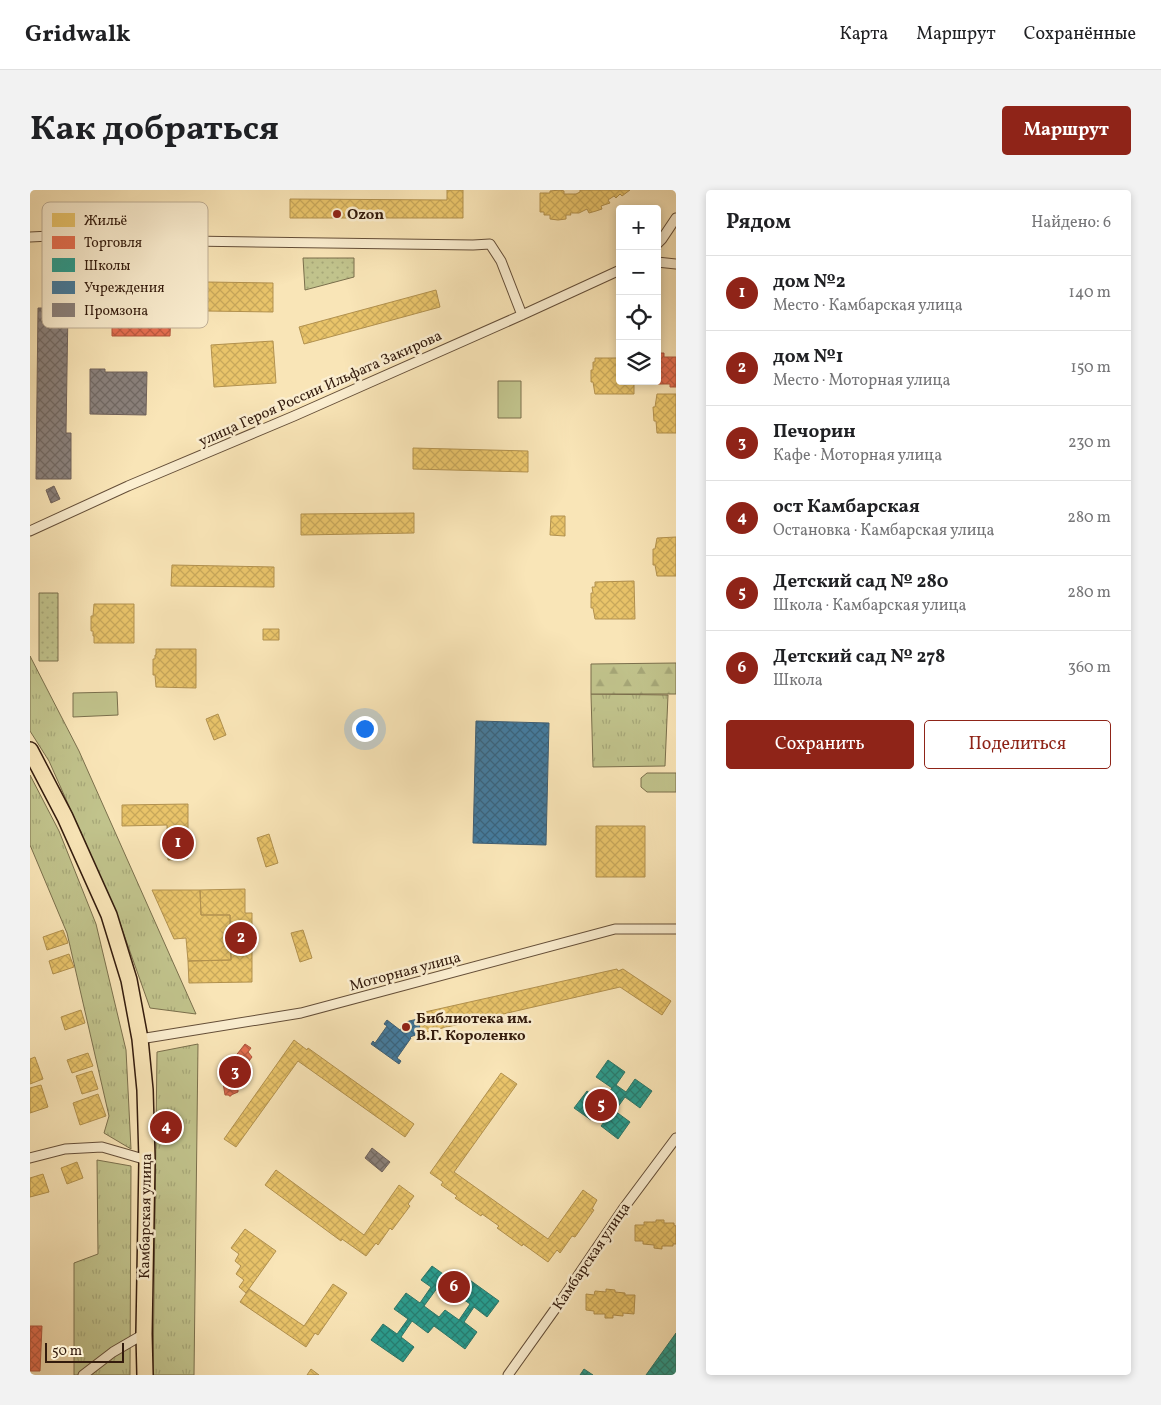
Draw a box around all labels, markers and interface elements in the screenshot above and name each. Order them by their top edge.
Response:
text: Gridwalk [25,18,131,52]
text: Карта [839,22,888,47]
text: Маршрут [916,22,996,47]
text: Сохранённые [1024,22,1136,47]
text: Как добраться [30,106,279,154]
button: Маршрут [1002,106,1131,155]
legend [42,202,208,328]
place label: Ozon [347,205,384,226]
map controls [616,205,661,385]
button: + [616,205,661,250]
marker: Ozon [331,208,343,220]
text: Рядом [726,208,791,237]
text: Жильё [84,212,128,231]
text: Найдено: 6 [1031,212,1111,234]
text: Торговля [84,234,142,253]
button: − [616,250,661,295]
text: Школы [84,257,130,276]
text: дом №2 [773,269,846,295]
text: Учреждения [84,279,164,298]
text: 1 [739,282,745,304]
text: 140 m [1069,282,1111,304]
button: locate [616,295,661,340]
text: Место · Камбарская улица [773,295,963,317]
text: Промзона [84,302,148,321]
street label: улица Героя России Ильфата Закирова [196,326,446,453]
button: layers [616,340,661,385]
text: дом №1 [773,344,843,370]
text: 2 [738,357,746,379]
text: 150 m [1070,357,1111,379]
text: Место · Моторная улица [773,370,950,392]
text: Печорин [773,419,856,445]
text: 3 [738,432,746,454]
text: 230 m [1068,432,1111,454]
text: Кафе · Моторная улица [773,445,942,467]
text: ост Камбарская [773,494,920,520]
text: 4 [737,507,747,529]
text: 280 m [1067,507,1111,529]
text: Остановка · Камбарская улица [773,520,994,542]
text: Детский сад № 280 [773,569,949,595]
text: 5 [738,582,746,604]
text: 280 m [1067,582,1111,604]
text: Школа · Камбарская улица [773,595,966,617]
text: Детский сад № 278 [773,644,945,670]
text: 6 [738,657,746,679]
text: 360 m [1068,657,1111,679]
text: Школа [773,670,823,692]
your location [352,716,378,742]
button: Сохранить [726,720,914,769]
button: Поделиться [924,720,1111,769]
pin: 1 [162,824,194,862]
pin: 2 [225,919,257,957]
street label: Моторная улица [347,948,463,997]
place label: Библиотека им. В.Г. Короленко [416,1009,532,1047]
marker: Библиотека им. В.Г. Короленко [400,1021,412,1033]
pin: 3 [219,1053,251,1091]
pin: 5 [585,1086,617,1124]
pin: 4 [150,1108,182,1146]
street label: Камбарская улица [135,1153,158,1279]
street label: Камбарская улица [548,1199,636,1315]
pin: 6 [438,1268,470,1306]
scale bar [45,1340,124,1363]
text: 50 m [52,1342,82,1361]

